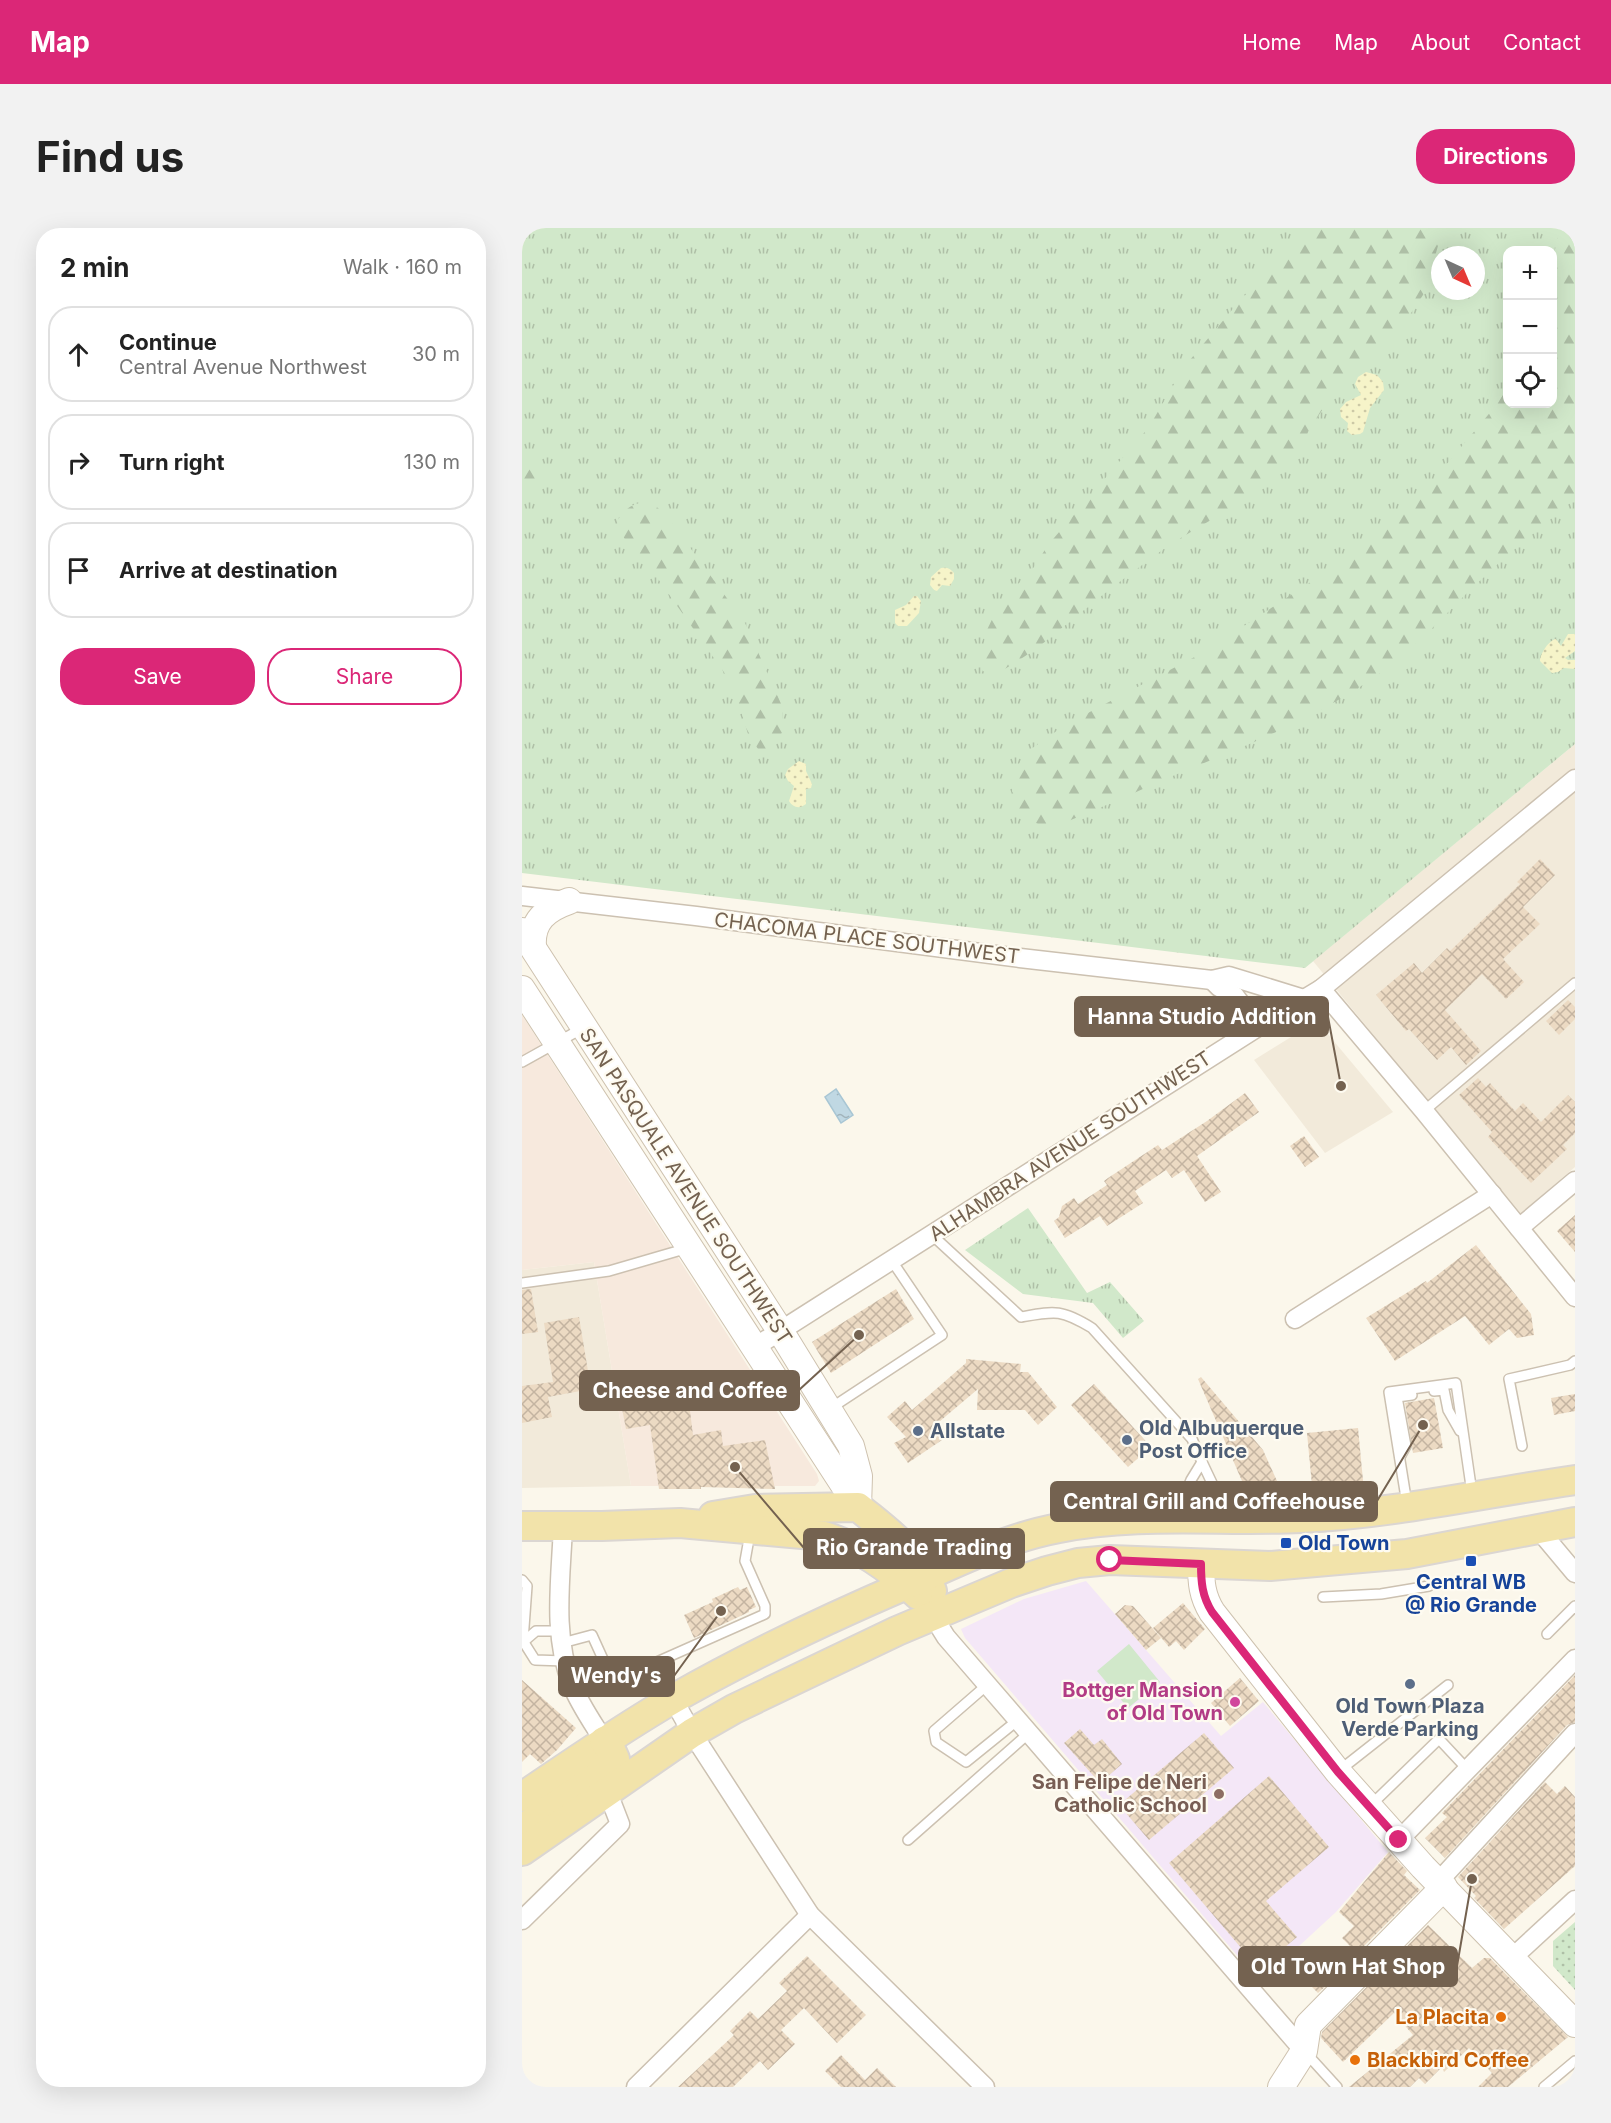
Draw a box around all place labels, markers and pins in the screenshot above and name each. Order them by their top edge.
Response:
callout: Hanna Studio Addition [1075,997,1328,1036]
callout: Cheese and Coffee [580,1371,799,1410]
place label: Old Albuquerque Post Office [1139,1416,1304,1463]
place label: Allstate [930,1419,1005,1443]
marker: Allstate [911,1424,925,1438]
marker: Old Albuquerque Post Office [1120,1433,1134,1447]
callout: Central Grill and Coffeehouse [1051,1482,1377,1521]
callout: Rio Grande Trading [804,1529,1024,1568]
place label: Old Town [1298,1531,1389,1555]
marker: Old Town [1279,1536,1293,1550]
marker: Central WB @ Rio Grande [1464,1554,1478,1568]
place label: Central WB @ Rio Grande [1405,1570,1537,1617]
callout: Wendy's [559,1657,674,1696]
marker: Old Town Plaza Verde Parking [1403,1677,1417,1691]
place label: Bottger Mansion of Old Town [1062,1678,1223,1725]
place label: Old Town Plaza Verde Parking [1335,1694,1485,1741]
marker: Bottger Mansion of Old Town [1228,1695,1242,1709]
place label: San Felipe de Neri Catholic School [1032,1770,1207,1817]
marker: San Felipe de Neri Catholic School [1212,1787,1226,1801]
callout: Old Town Hat Shop [1239,1947,1457,1986]
place label: La Placita [1395,2005,1489,2029]
marker: La Placita [1494,2010,1508,2024]
place label: Blackbird Coffee [1367,2048,1529,2072]
marker: Blackbird Coffee [1348,2053,1362,2067]

